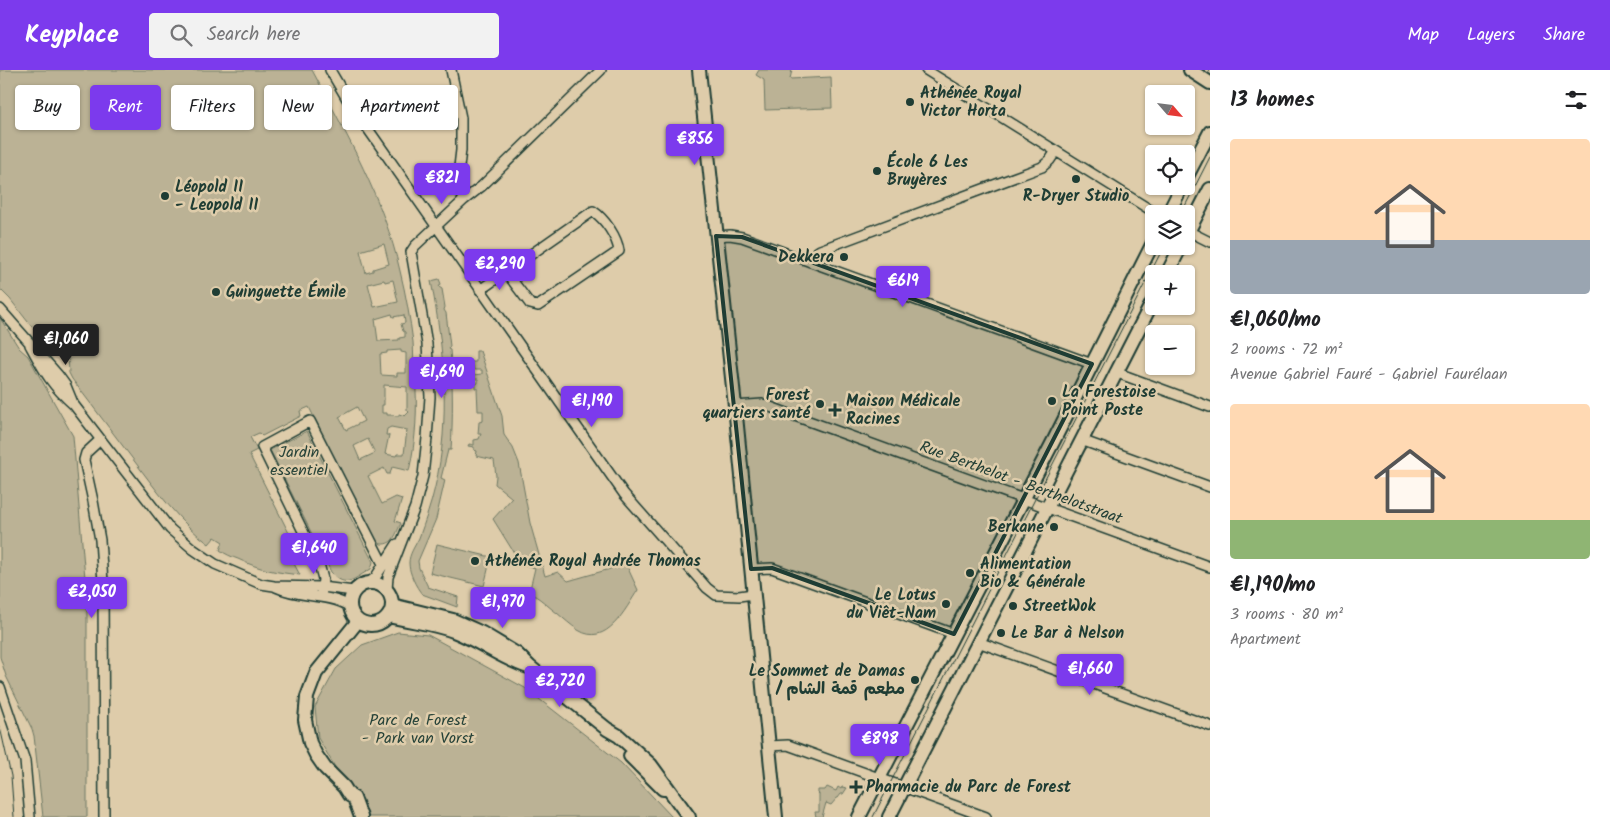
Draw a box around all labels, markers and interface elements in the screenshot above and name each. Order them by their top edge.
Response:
search box [149,13,499,58]
text: Keyplace [25,16,119,55]
text: Search here [207,20,300,50]
icon: search [167,21,195,49]
text: Map [1408,21,1439,50]
text: Layers [1467,21,1515,50]
text: Share [1543,21,1585,50]
place label: Athénée Royal Victor Horta [920,81,1022,124]
text: 13 homes [1230,84,1315,117]
chip: Buy [15,85,80,130]
chip: Rent [90,85,161,130]
chip: Filters [171,85,254,130]
chip: New [264,85,332,130]
chip: Apartment [342,85,458,130]
north arrow [1145,85,1195,135]
map controls [1145,85,1195,375]
icon: filters [1562,86,1590,114]
marker: Athénée Royal Victor Horta [904,96,916,108]
pin: €856 [665,124,725,166]
text: €856 [677,127,713,152]
button: locate [1145,145,1195,195]
place label: École 6 Les Bruyères [887,150,969,193]
pin: €821 [412,162,472,205]
marker: École 6 Les Bruyères [871,165,883,177]
text: €821 [425,166,459,191]
icon: home [1365,171,1455,261]
marker: R-Dryer Studio [1070,173,1082,185]
place label: Léopold II - Leopold II [175,175,258,218]
place label: R-Dryer Studio [1023,184,1129,209]
marker: Léopold II - Leopold II [159,190,171,202]
button: layers [1145,205,1195,255]
place label: Dekkera [778,245,834,270]
pin: €2,290 [459,248,541,291]
marker: Dekkera [838,251,850,263]
text: €2,290 [475,252,525,277]
button: + [1145,265,1195,315]
pin: €619 [873,266,933,308]
text: €619 [887,269,919,294]
place label: Guinguette Émile [226,280,346,305]
marker: Guinguette Émile [210,286,222,298]
text: €1,060/mo [1230,304,1321,337]
pin: €1,060 [25,324,107,366]
button: − [1145,325,1195,375]
text: €1,060 [44,327,88,352]
text: 2 rooms · 72 m² [1230,337,1342,362]
pin: €1,690 [401,356,483,399]
text: €1,690 [420,360,464,385]
text: Avenue Gabriel Fauré - Gabriel Faurélaan [1230,362,1508,387]
place label: La Forestoise Point Poste [1062,380,1156,423]
place label: Forest quartiers santé [702,383,811,426]
pin: €1,190 [551,386,633,428]
text: €1,190 [572,389,612,414]
place label: Maison Médicale Racines [846,389,961,432]
marker: La Forestoise Point Poste [1046,395,1058,407]
marker: Forest quartiers santé [814,398,826,410]
marker: Maison Médicale Racines [828,403,842,417]
street label: Rue Berthelot - Berthelotstraat [916,435,1127,532]
icon: home [1365,436,1455,526]
park label: Jardin essentiel [270,440,328,483]
place label: Berkane [988,515,1044,540]
marker: Berkane [1048,521,1060,533]
pin: €1,640 [273,532,355,575]
text: €1,640 [292,536,336,561]
place label: Athénée Royal Andrée Thomas [485,549,701,574]
place label: Alimentation Bio & Générale [980,552,1085,595]
marker: Athénée Royal Andrée Thomas [469,555,481,567]
marker: Alimentation Bio & Générale [964,567,976,579]
text: €1,190/mo [1230,569,1316,602]
pin: €2,050 [51,576,133,619]
text: €2,050 [68,580,116,605]
place label: Le Lotus du Viêt-Nam [846,583,937,626]
pin: €1,970 [462,586,544,629]
text: €1,970 [481,590,525,615]
place label: StreetWok [1023,594,1097,619]
marker: Le Lotus du Viêt-Nam [940,598,952,610]
marker: StreetWok [1007,600,1019,612]
text: 3 rooms · 80 m² [1230,602,1343,627]
place label: Le Bar à Nelson [1011,621,1124,646]
marker: Le Bar à Nelson [995,627,1007,639]
text: Apartment [1230,627,1301,652]
pin: €1,660 [1049,654,1131,696]
text: €1,660 [1068,657,1112,682]
place label: Le Sommet de Damas / مطعم قمة الشام [749,659,906,702]
pin: €2,720 [519,666,601,708]
text: €2,720 [536,669,584,694]
marker: Le Sommet de Damas / مطعم قمة الشام [909,674,921,686]
park label: Parc de Forest - Park van Vorst [362,708,475,751]
pin: €898 [850,724,910,766]
text: €898 [861,727,899,752]
place label: Pharmacie du Parc de Forest [866,775,1072,800]
marker: Pharmacie du Parc de Forest [850,781,862,793]

